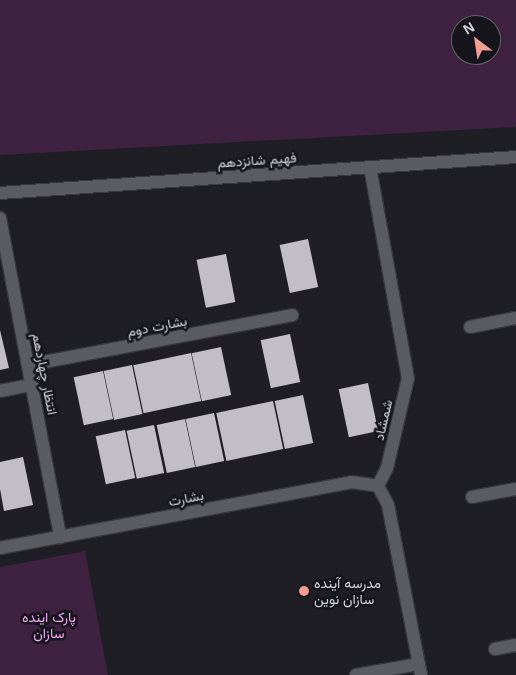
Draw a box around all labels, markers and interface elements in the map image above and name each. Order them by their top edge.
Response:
north arrow [451,15,501,65]
text: N [460,19,477,37]
street label: فهیم شانزدهم [217,149,297,171]
street label: بشارت دوم [126,312,188,340]
street label: انتظار چهاردهم [29,332,61,416]
street label: شمشاد [370,398,396,442]
street label: بشارت [167,486,205,510]
place label: مدرسه آینده سازان نوین [314,575,381,608]
marker: مدرسه آینده سازان نوین [298,585,310,597]
park label: پارک اینده سازان [22,609,76,642]

